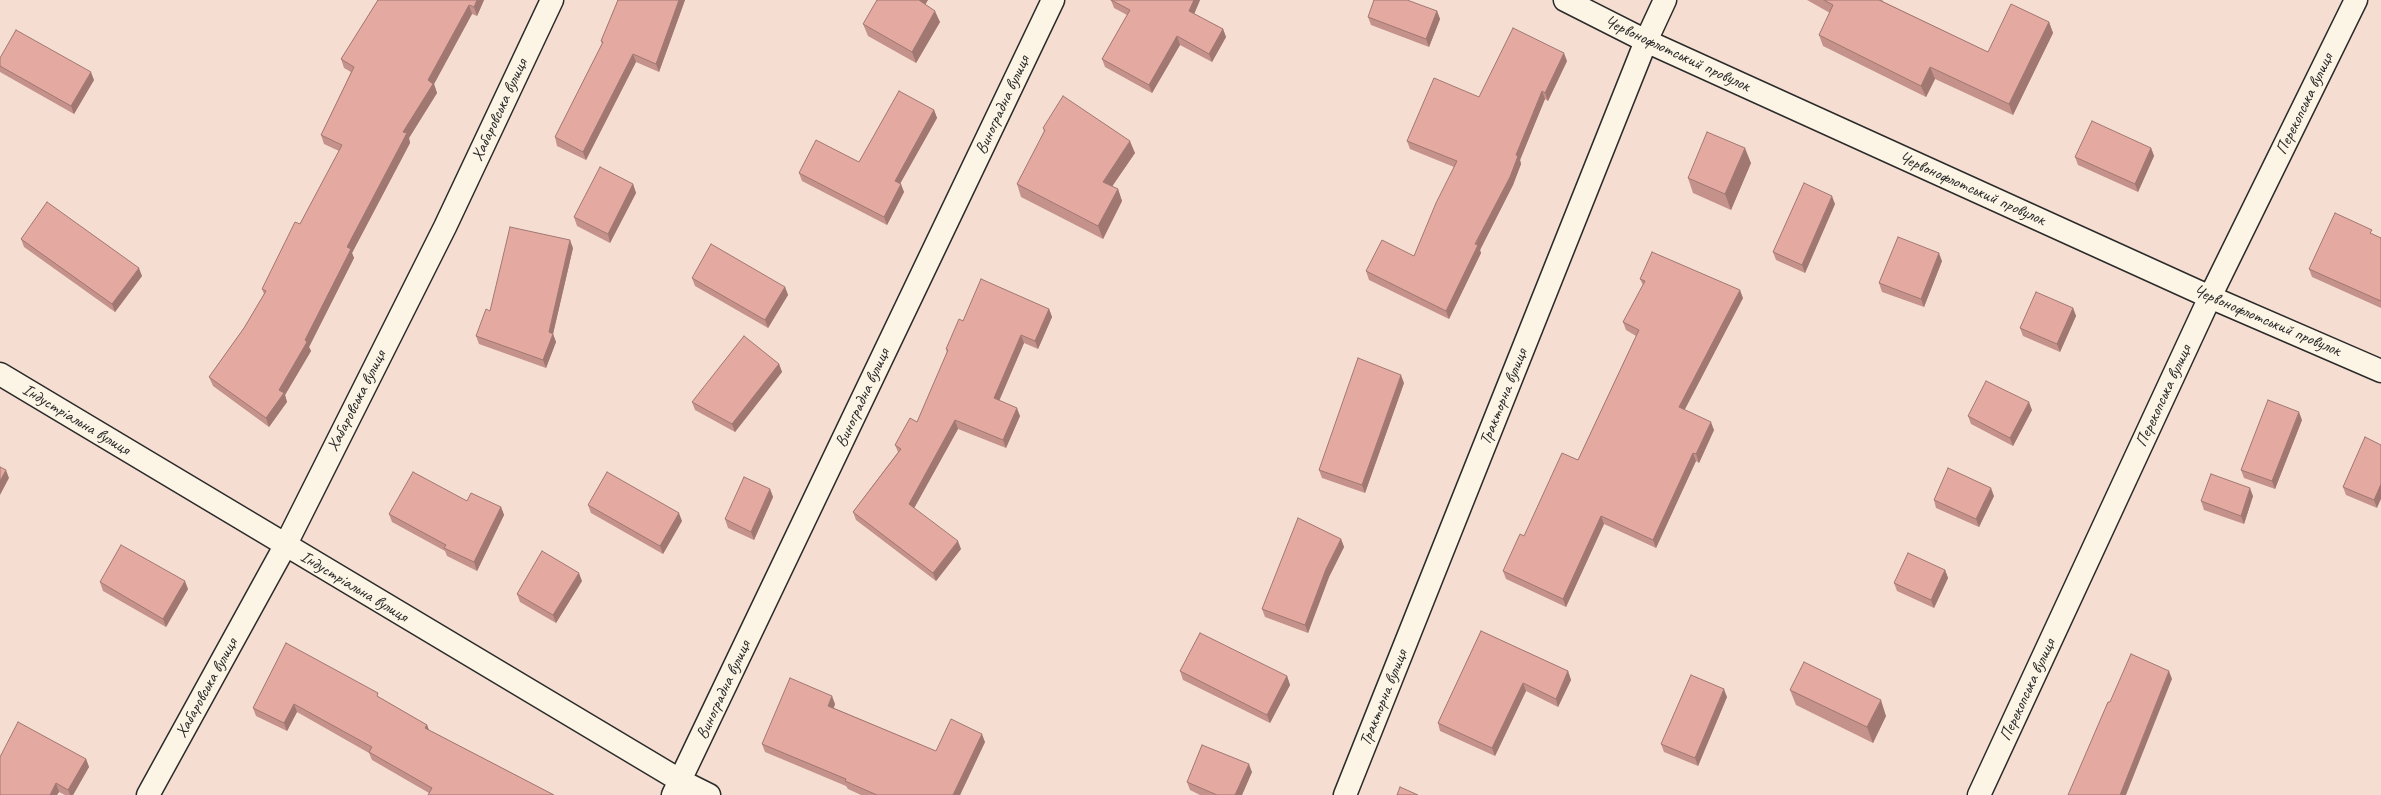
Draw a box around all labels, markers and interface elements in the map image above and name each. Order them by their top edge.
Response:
street label: Червонофлотський провулок [1601,11,1753,97]
street label: Перекопська вулиця [2272,50,2338,158]
street label: Виноградна вулиця [971,52,1035,158]
street label: Хабаровська вулиця [467,56,533,164]
street label: Червонофлотський провулок [1896,148,2048,230]
street label: Червонофлотський провулок [2190,281,2344,361]
street label: Перекопська вулиця [2131,342,2197,450]
street label: Виноградна вулиця [831,345,895,451]
street label: Тракторна вулиця [1475,346,1533,448]
street label: Хабаровська вулиця [323,347,391,455]
street label: Індустріальна вулиця [18,380,134,460]
street label: Індустріальна вулиця [296,547,412,627]
street label: Хабаровська вулиця [171,635,243,741]
street label: Перекопська вулиця [1995,636,2061,744]
street label: Виноградна вулиця [692,637,756,743]
street label: Тракторна вулиця [1355,647,1413,749]

